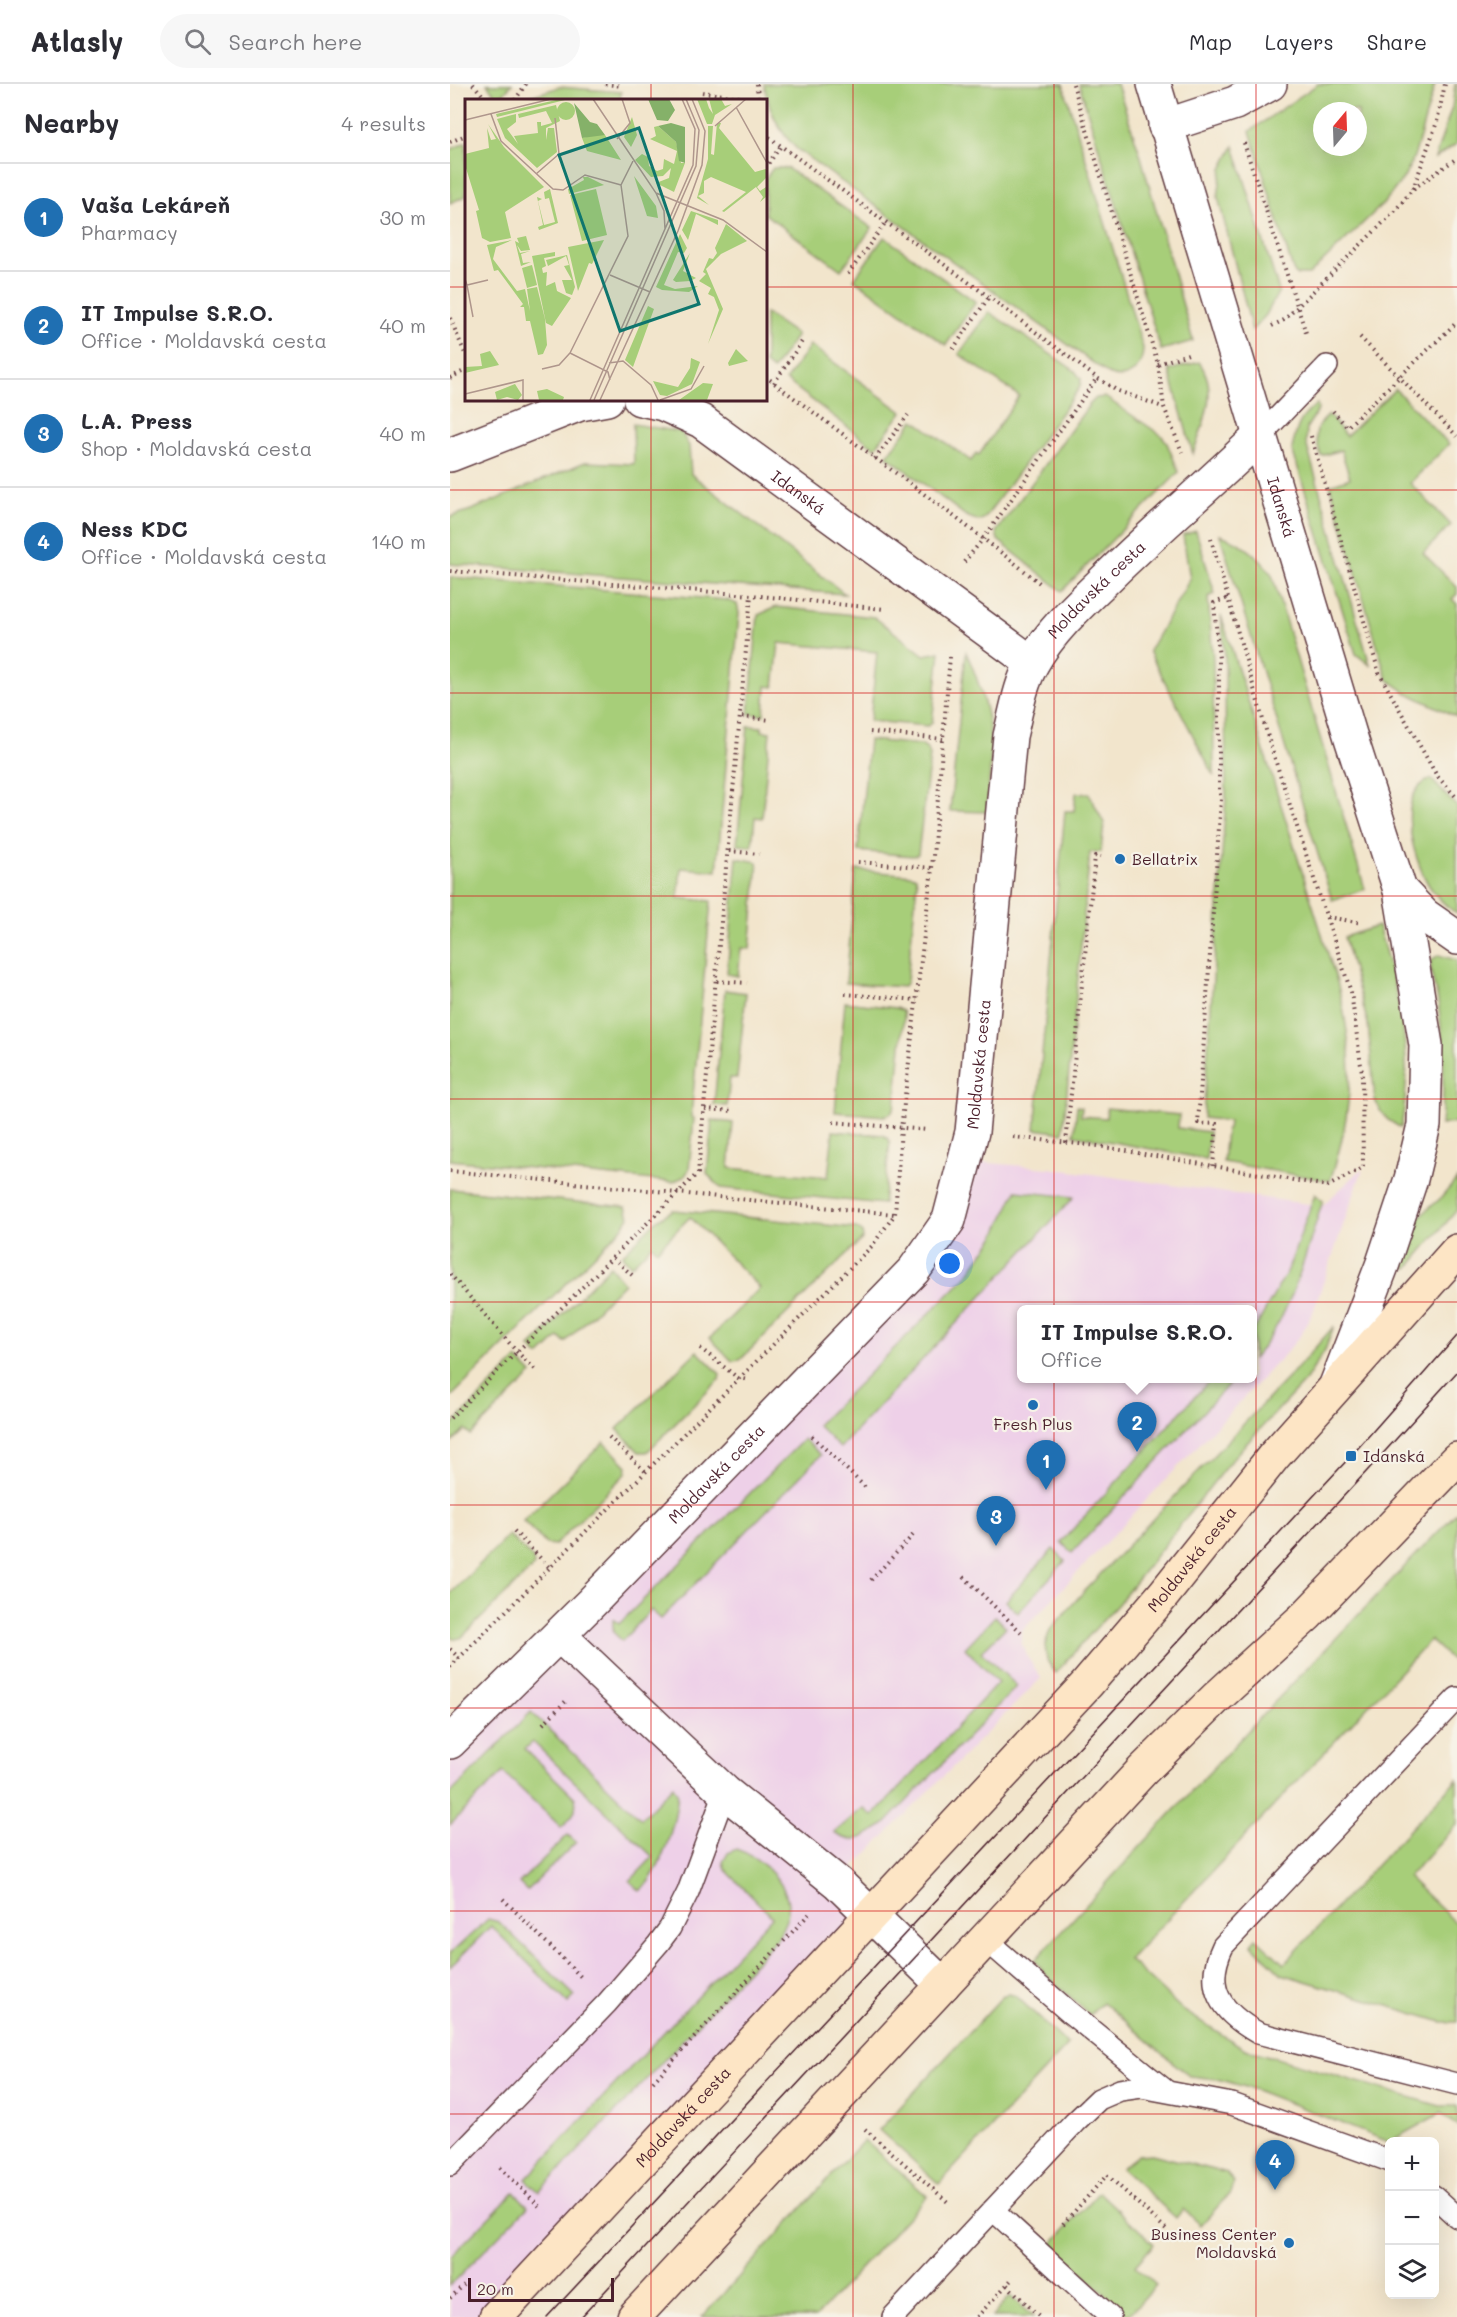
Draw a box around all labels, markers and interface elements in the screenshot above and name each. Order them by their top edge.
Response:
search box [160,14,580,68]
text: Atlasly [30,23,124,59]
icon: search [181,25,214,58]
text: Search here [229,27,362,56]
text: Map [1189,28,1232,55]
text: Layers [1265,28,1334,55]
text: Share [1367,28,1427,55]
inset map [465,99,766,400]
north arrow [1313,102,1367,156]
text: Nearby [24,106,119,140]
text: 4 results [341,110,426,136]
text: Vaša Lekáreň [81,190,230,219]
text: 1 [39,204,48,230]
text: 30 m [380,204,426,230]
text: Pharmacy [81,219,178,245]
text: IT Impulse S.R.O. [81,298,274,327]
text: 2 [38,312,49,338]
text: 40 m [380,312,426,338]
text: Office · Moldavská cesta [81,327,327,353]
text: L.A. Press [81,406,192,435]
text: 3 [38,420,50,446]
text: 40 m [380,420,426,446]
text: Shop · Moldavská cesta [81,435,312,461]
street label: Idanská [768,465,830,519]
street label: Idanská [1263,474,1301,540]
text: Ness KDC [81,514,187,543]
text: 4 [37,528,50,554]
text: 140 m [371,528,426,554]
street label: Moldavská cesta [1042,536,1150,643]
text: Office · Moldavská cesta [81,543,327,569]
place label: Bellatrix [1132,848,1198,869]
marker: Bellatrix [1113,852,1127,866]
street label: Moldavská cesta [961,998,995,1130]
your location [935,1249,964,1278]
popup [1017,1305,1257,1383]
text: IT Impulse S.R.O. [1041,1317,1233,1346]
text: Office [1041,1346,1102,1372]
marker: Fresh Plus [1026,1398,1040,1412]
pin: 2 [1118,1402,1156,1452]
place label: Fresh Plus [993,1413,1073,1434]
street label: Moldavská cesta [663,1419,769,1528]
pin: 1 [1026,1440,1066,1490]
place label: Idanská [1363,1445,1425,1466]
marker: Idanská [1344,1449,1358,1463]
pin: 3 [976,1496,1016,1546]
street label: Moldavská cesta [1142,1501,1240,1616]
street label: Moldavská cesta [630,2062,735,2171]
map controls [1385,2137,1439,2299]
button: + [1385,2137,1439,2191]
pin: 4 [1256,2140,1294,2190]
button: − [1385,2191,1439,2245]
place label: Business Center Moldavská [1151,2223,1277,2262]
marker: Business Center Moldavská [1282,2236,1296,2250]
button: layers [1385,2245,1439,2299]
scale bar [468,2275,614,2302]
text: 20 m [477,2278,514,2299]

